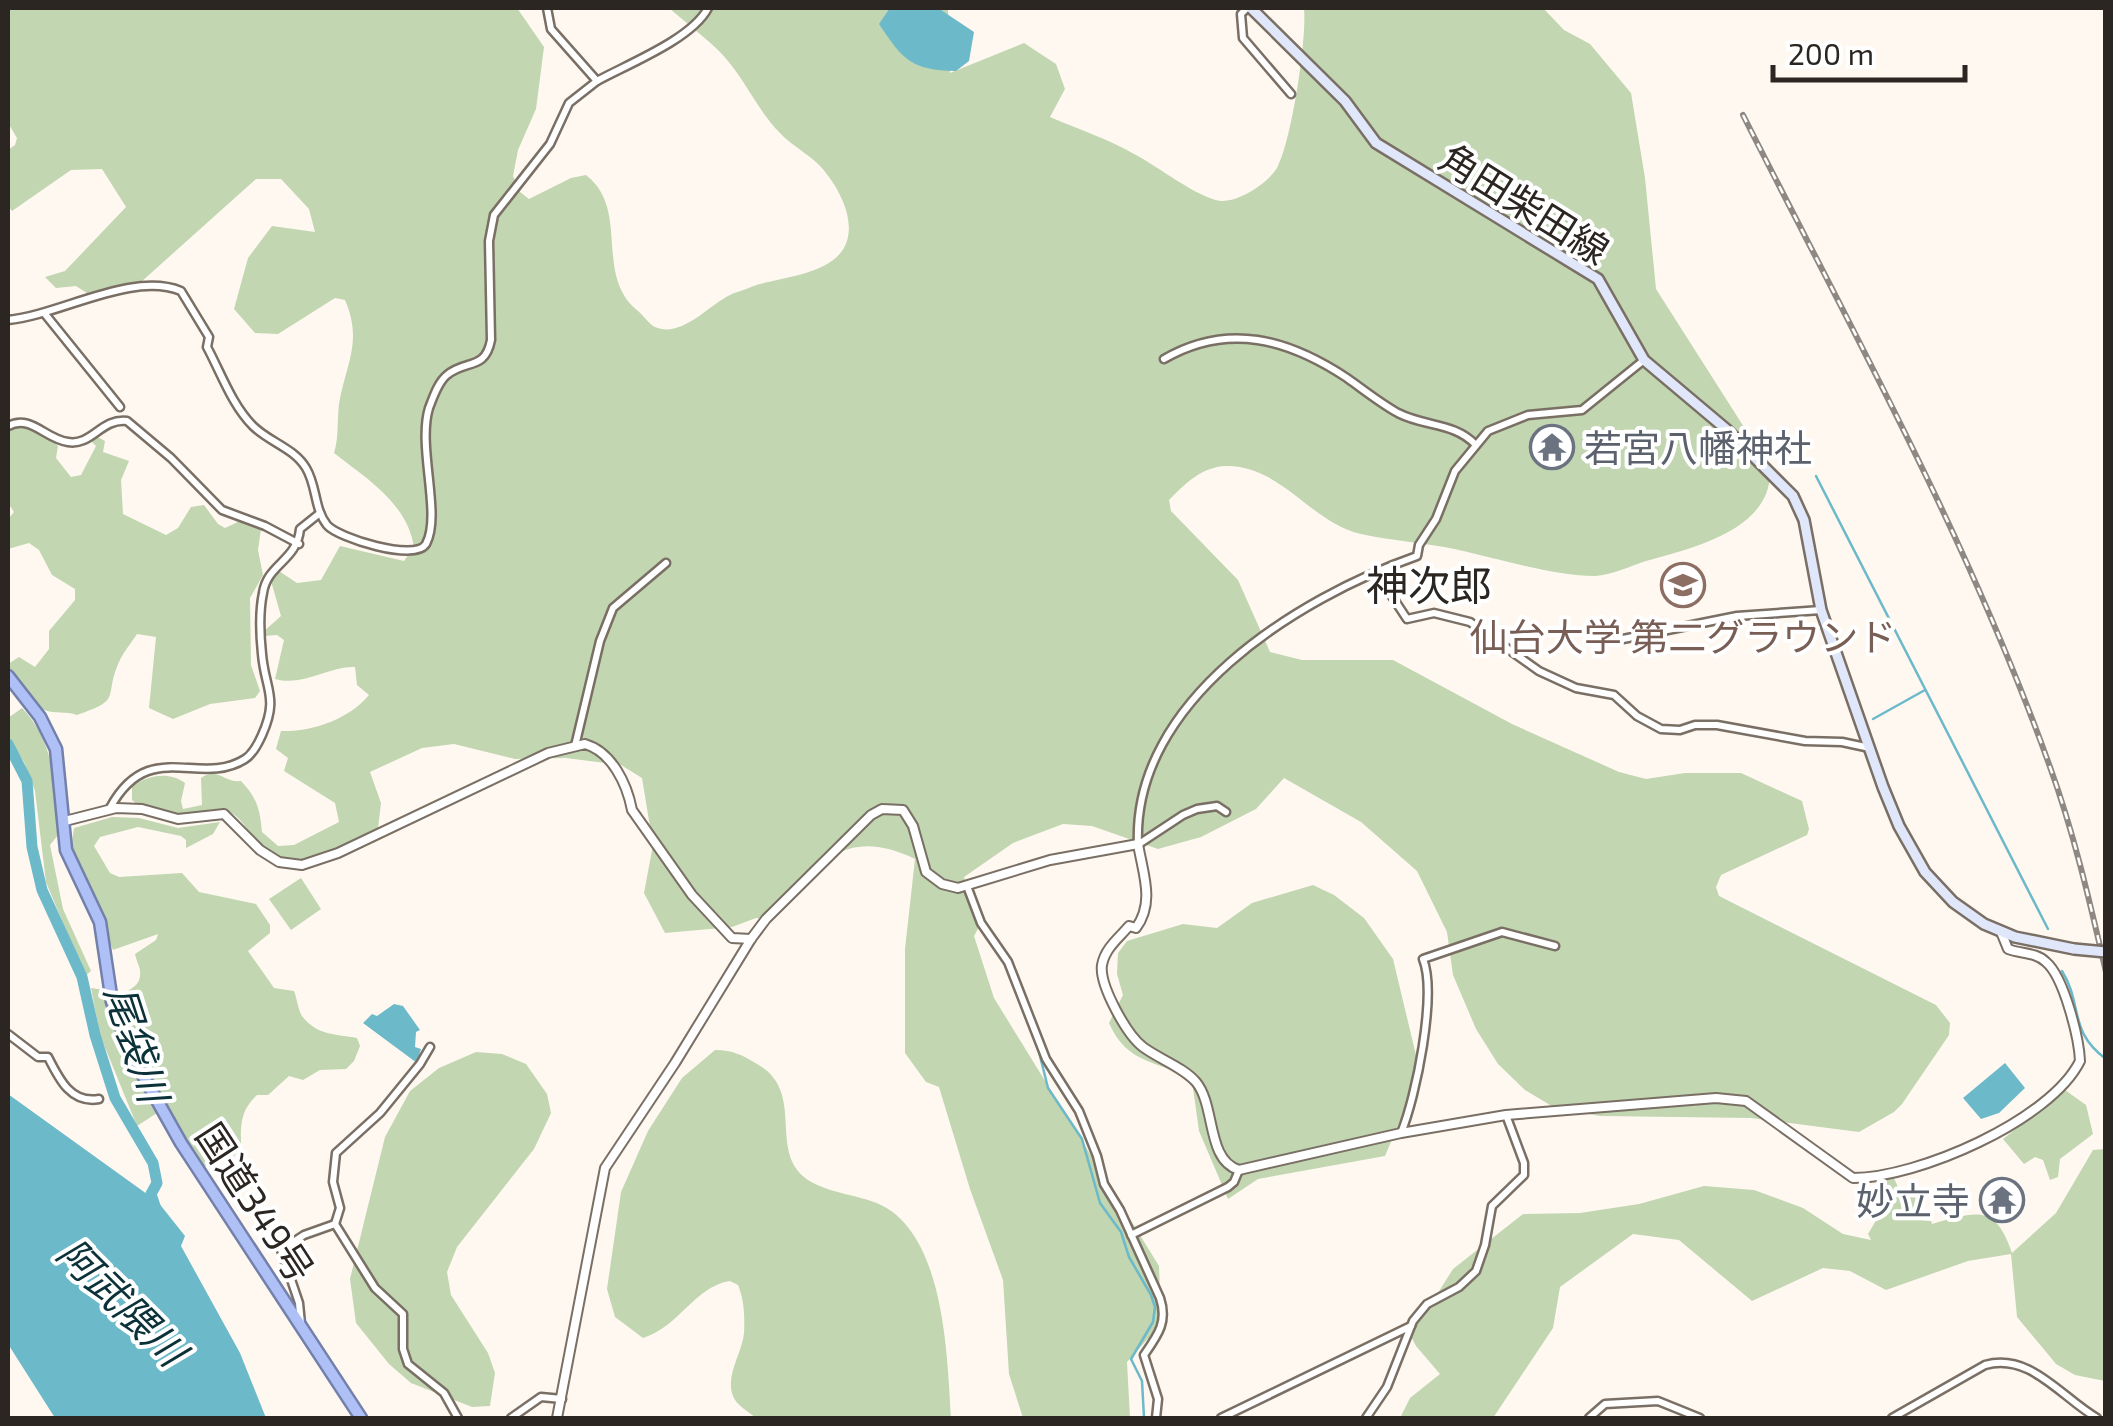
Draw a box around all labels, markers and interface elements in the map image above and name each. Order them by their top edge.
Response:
scale bar [1773,20,1966,82]
text: 200 m [1788,35,1874,71]
street label: 角田柴田線 [1432,133,1618,273]
temple icon: 若宮八幡神社 [1529,424,1575,470]
place label: 若宮八幡神社 [1584,424,1812,470]
district label: 神次郎 [1366,559,1492,609]
school or university icon: 仙台大学 第二グラウンド [1660,562,1706,608]
place label: 仙台大学 第二グラウンド [1470,613,1896,659]
water label: 尾袋川 [97,979,181,1111]
street label: 国道349号 [188,1114,324,1290]
place label: 妙立寺 [1856,1177,1970,1223]
temple icon: 妙立寺 [1979,1177,2025,1223]
water label: 阿武隈川 [49,1227,199,1377]

